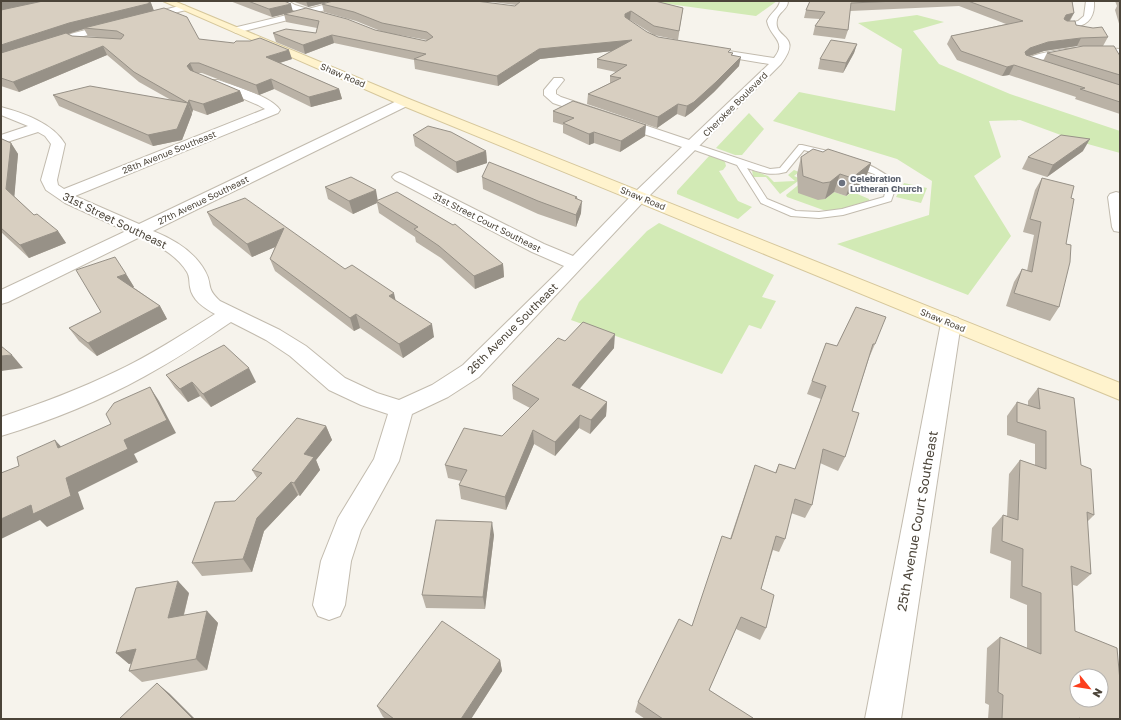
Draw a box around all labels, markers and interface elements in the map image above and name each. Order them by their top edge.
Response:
street label: Shaw Road [319,61,367,89]
street label: Cherokee Boulevard [700,69,770,139]
street label: 28th Avenue Southeast [120,128,218,176]
street label: 27th Avenue Southeast [156,173,251,227]
place label: Celebration Lutheran Church [850,173,923,194]
marker: Celebration Lutheran Church [837,178,847,188]
street label: Shaw Road [619,184,667,212]
street label: 31st Street Southeast [61,189,169,251]
street label: 31st Street Court Southeast [431,190,543,254]
street label: 26th Avenue Southeast [464,280,560,376]
street label: Shaw Road [919,306,967,334]
street label: 25th Avenue Court Southeast [893,429,941,613]
north arrow [1069,668,1109,708]
text: N [1090,686,1106,700]

